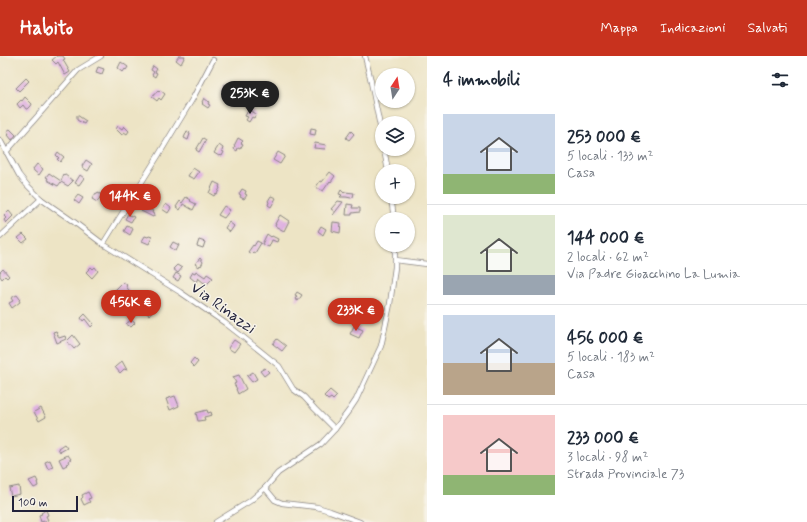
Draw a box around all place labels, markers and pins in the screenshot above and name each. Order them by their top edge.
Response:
pin: 253K € [217,81,283,115]
pin: 144K € [97,184,163,218]
pin: 456K € [98,290,164,324]
pin: 233K € [323,298,389,332]

